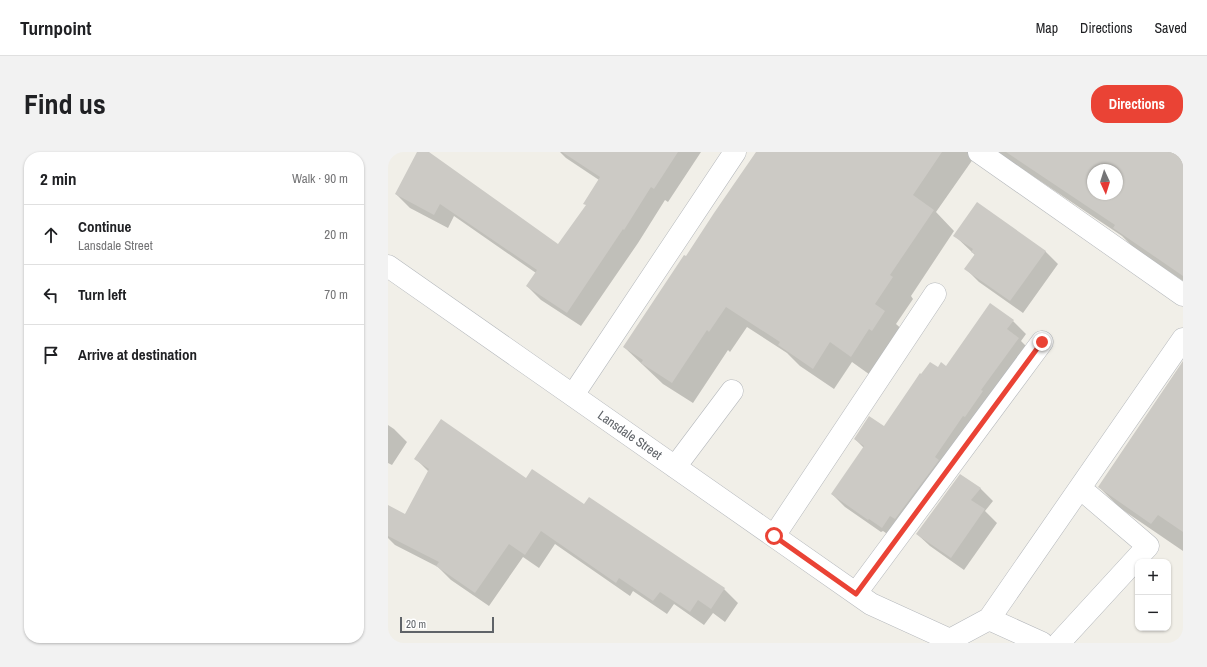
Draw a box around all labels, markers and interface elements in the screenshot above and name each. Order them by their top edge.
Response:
text: Turnpoint [20,15,92,41]
text: Map [1036,19,1058,37]
text: Directions [1080,19,1132,37]
text: Saved [1154,19,1187,37]
text: Find us [24,85,106,123]
button: Directions [1091,85,1183,123]
north arrow [1087,164,1123,200]
text: 2 min [40,167,76,190]
text: Walk · 90 m [292,170,348,187]
text: Continue [78,216,131,237]
icon: ahead [40,224,62,246]
text: 20 m [324,226,348,243]
text: Lansdale Street [78,237,153,254]
icon: left [40,284,62,306]
text: Turn left [78,284,126,305]
text: 70 m [324,286,348,303]
route end [1033,333,1051,351]
icon: arrive [40,344,62,366]
text: Arrive at destination [78,344,197,365]
street label: Lansdale Street [595,407,665,463]
route start [765,527,783,545]
map controls [1135,559,1171,631]
button: + [1135,559,1171,595]
button: − [1135,595,1171,631]
scale bar [400,615,494,634]
text: 20 m [406,617,426,631]

